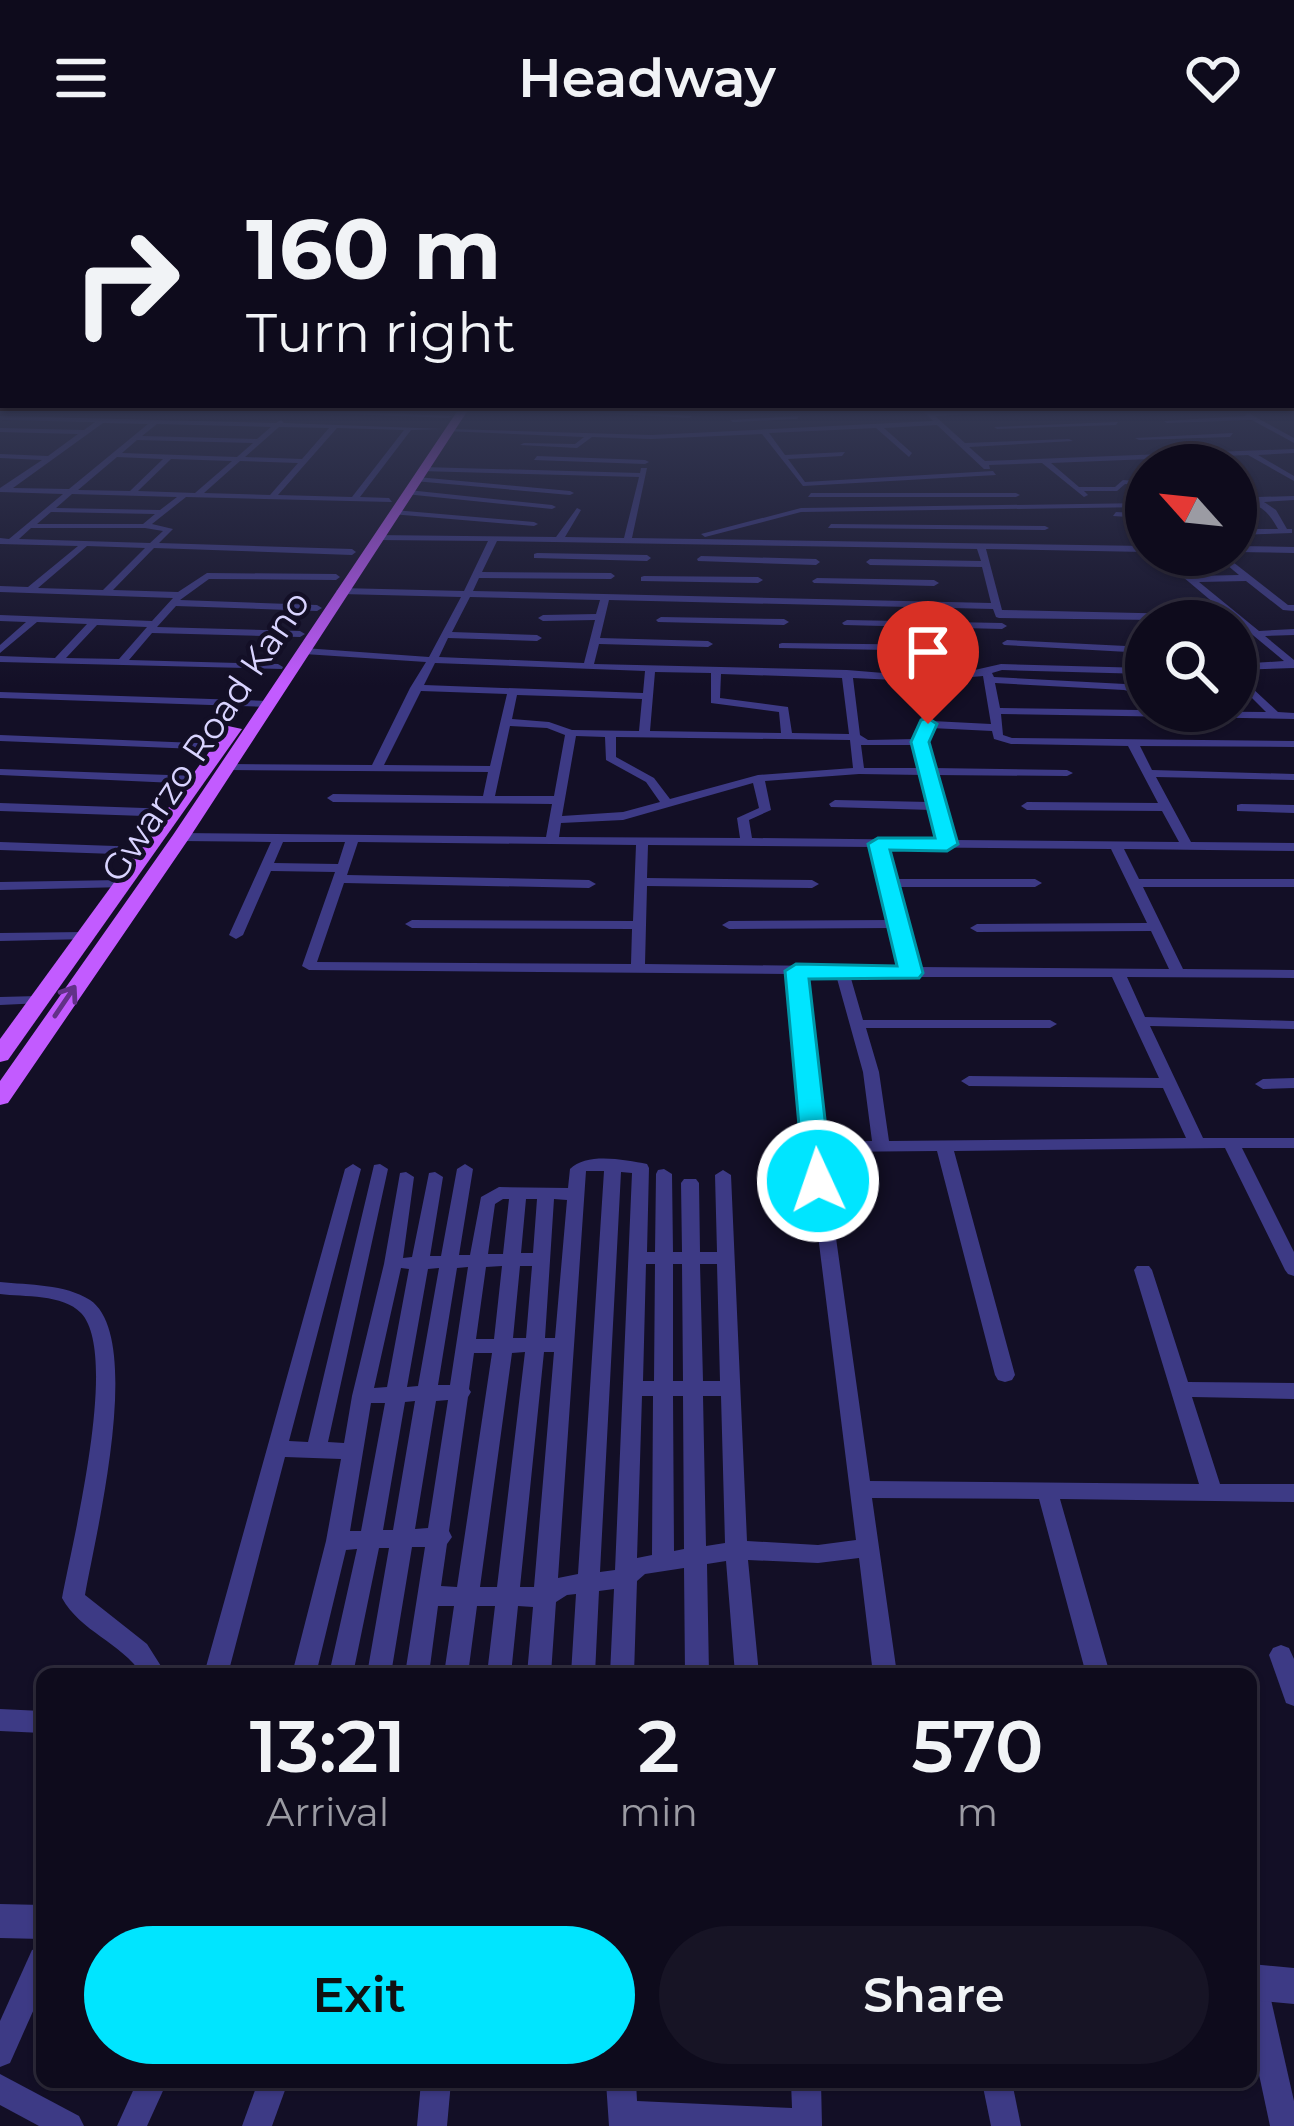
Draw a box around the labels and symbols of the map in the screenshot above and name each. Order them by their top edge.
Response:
north arrow [1125,444,1257,576]
street label: Gwarzo Road Kano [91,582,319,890]
pin [877,601,979,724]
one-way arrow [53,984,78,1018]
position arrow [755,1118,881,1244]

